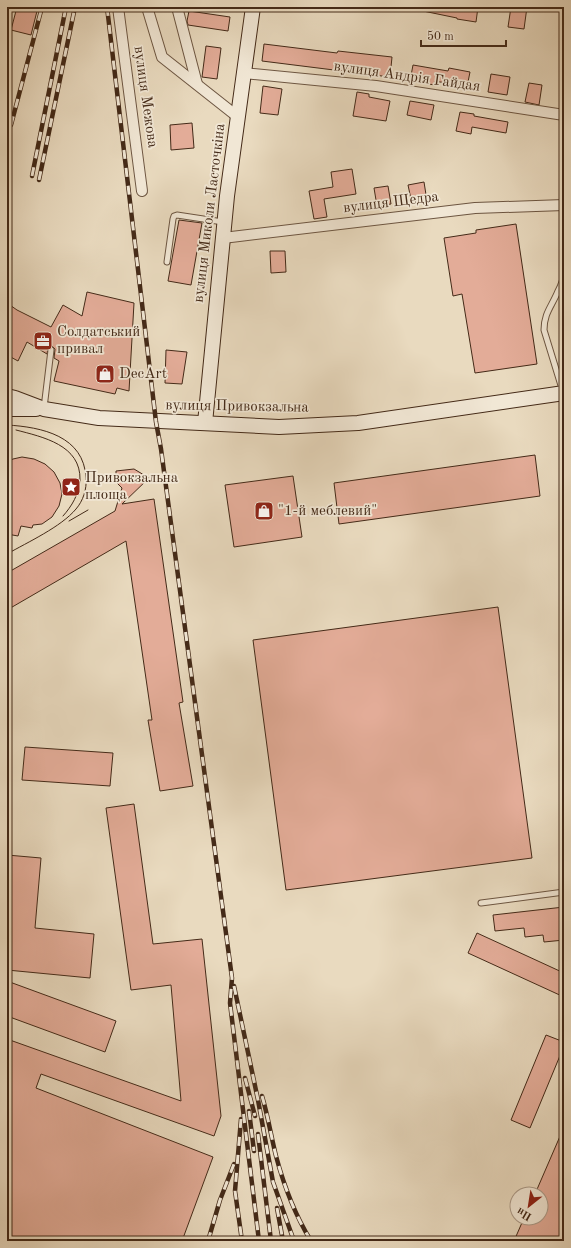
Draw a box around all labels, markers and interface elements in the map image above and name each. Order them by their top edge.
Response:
scale bar [421,22,506,48]
text: 50 m [427,30,454,43]
street label: вулиця Межова [130,45,160,149]
street label: вулиця Андрія Гайдая [333,59,481,95]
street label: вулиця Миколи Ласточкіна [192,122,229,303]
street label: вулиця Щедра [342,190,440,216]
place label: Солдатський привал [57,325,140,357]
office icon: Солдатський привал [32,330,54,352]
shop icon: DecArt [94,363,116,385]
place label: DecArt [119,367,167,382]
street label: вулиця Привокзальна [165,398,309,416]
place label: Привокзальна площа [85,471,179,503]
place icon: Привокзальна площа [60,476,82,498]
shop icon: "1-й меблевий" [253,500,275,522]
place label: "1-й меблевий" [278,504,377,519]
north arrow [509,1186,549,1226]
text: Пн [515,1205,534,1222]

